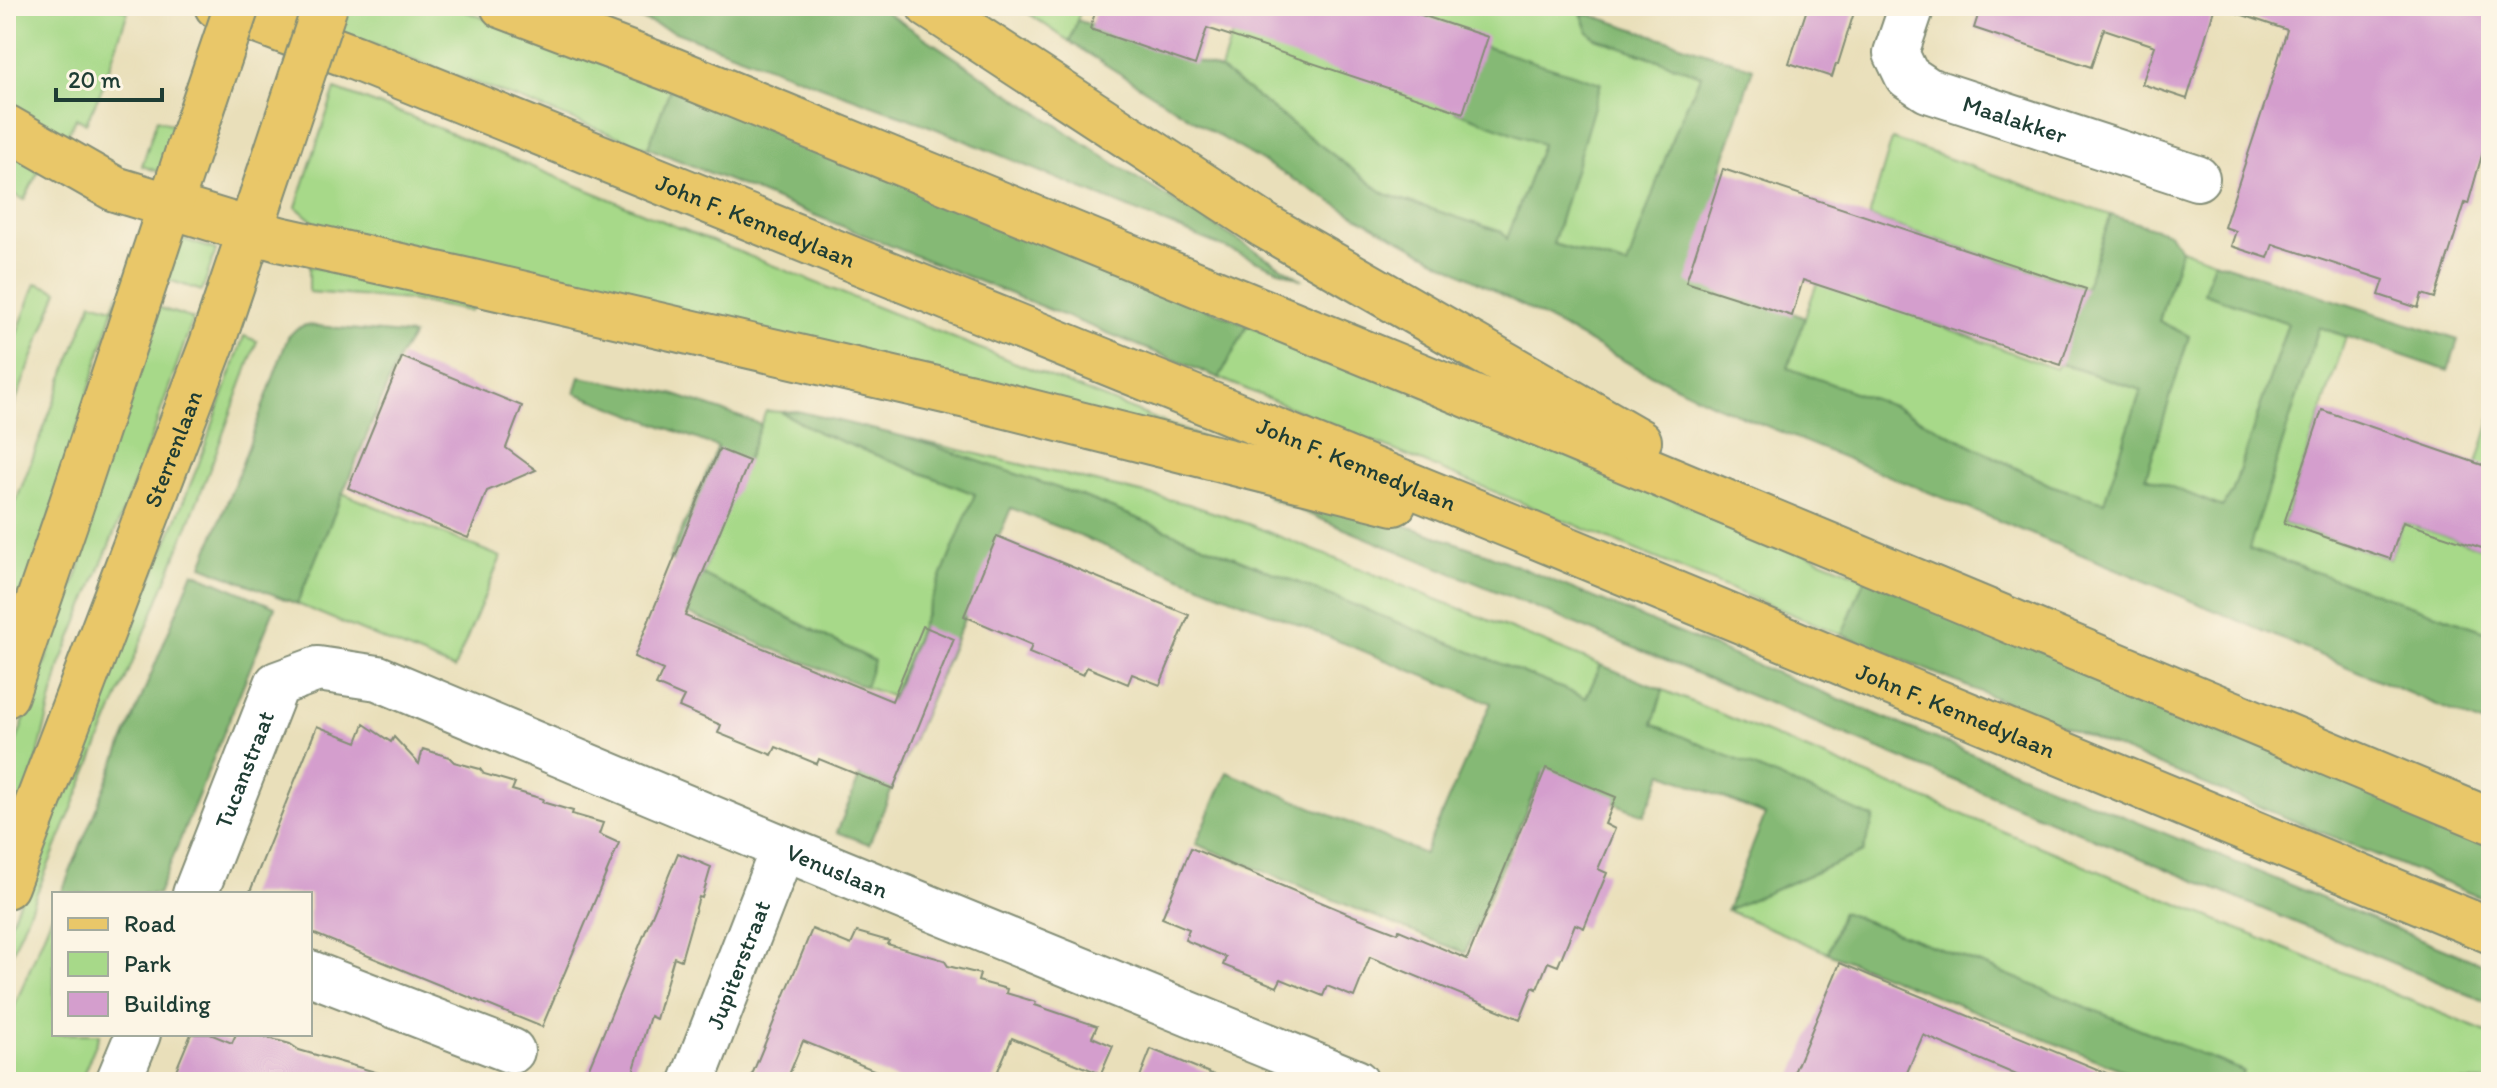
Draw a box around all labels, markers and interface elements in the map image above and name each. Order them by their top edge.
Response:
scale bar [56,52,162,102]
text: 20 m [68,65,121,94]
street label: Maalakker [1959,88,2071,149]
street label: John F. Kennedylaan [652,167,860,274]
street label: Sterrenlaan [137,386,208,511]
street label: John F. Kennedylaan [1253,410,1461,517]
street label: John F. Kennedylaan [1852,656,2060,764]
street label: Tucanstraat [208,706,280,832]
street label: Venuslaan [782,837,893,904]
legend [52,892,312,1036]
street label: Jupiterstraat [699,896,776,1033]
text: Road [124,909,176,938]
text: Park [124,949,171,978]
text: Building [124,989,211,1018]

